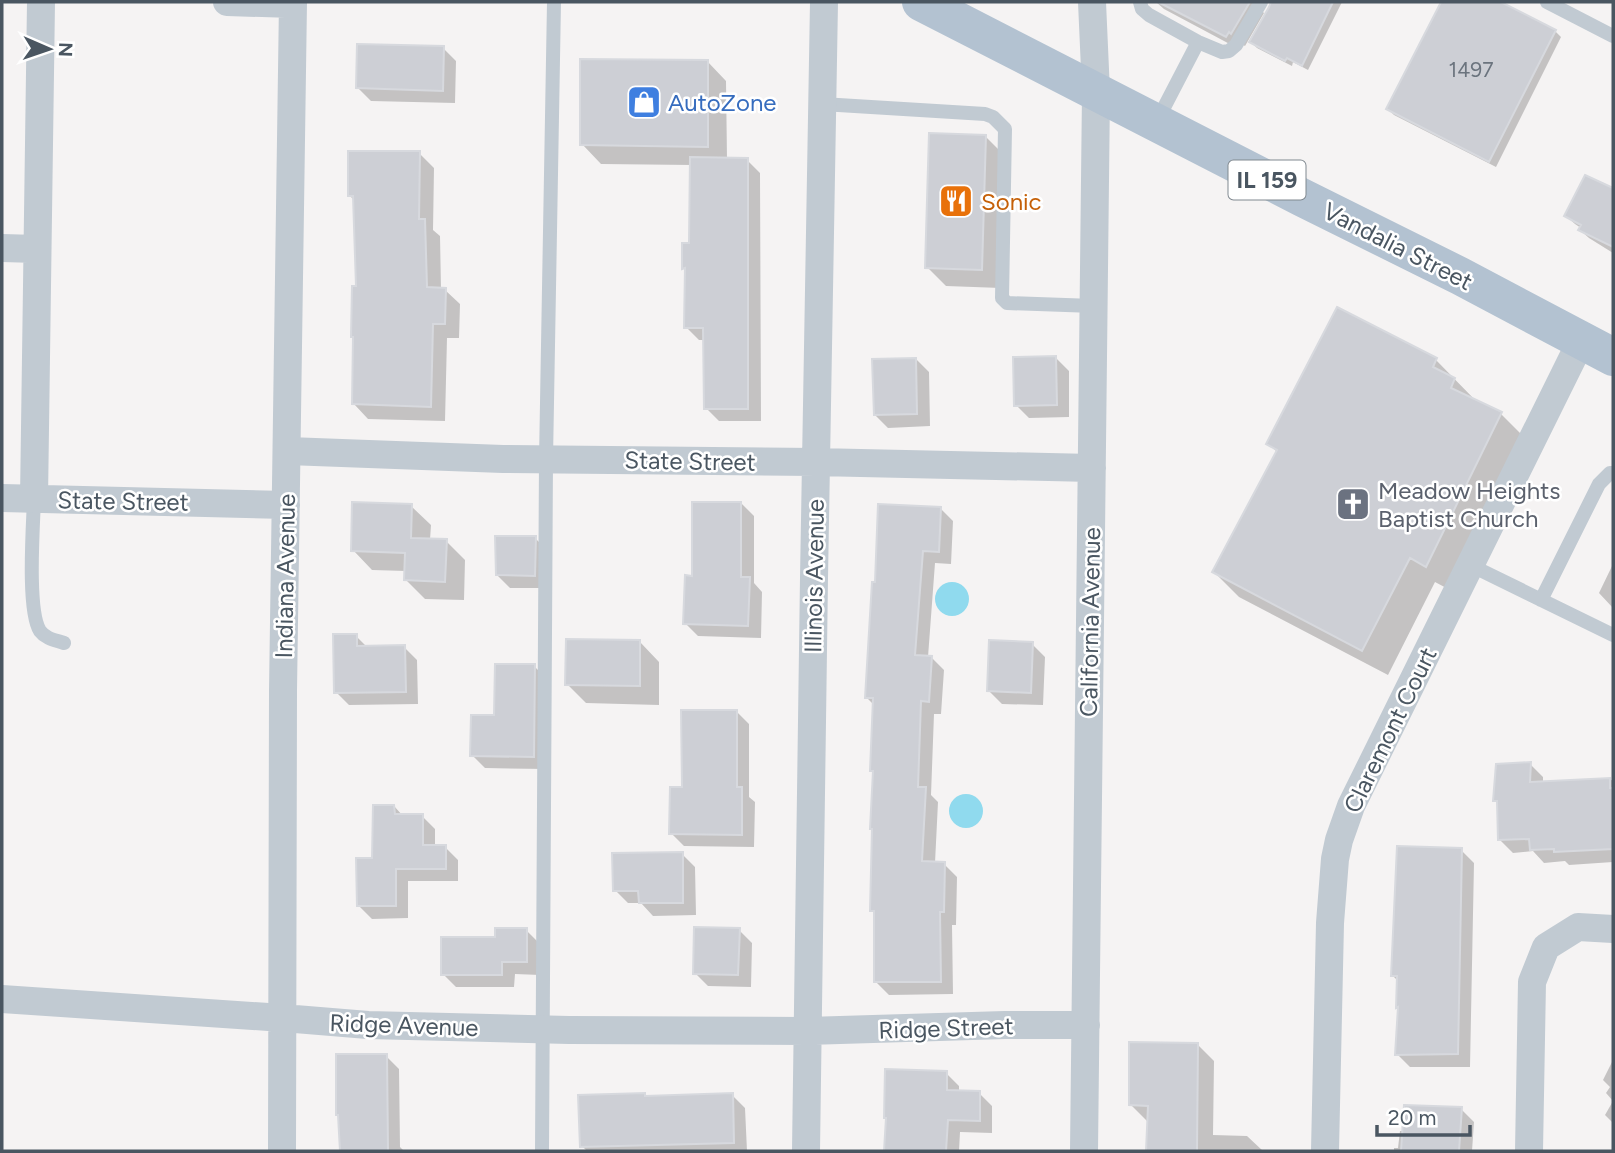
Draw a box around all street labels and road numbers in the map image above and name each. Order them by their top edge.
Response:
road number: IL 159 [1228,160,1306,200]
street label: Vandalia Street [1318,196,1478,296]
street label: State Street [624,445,756,477]
street label: State Street [57,485,189,517]
street label: Indiana Avenue [269,494,301,658]
street label: Illinois Avenue [798,499,830,653]
street label: California Avenue [1074,527,1106,717]
street label: Claremont Court [1337,642,1443,818]
street label: Ridge Avenue [329,1008,479,1042]
street label: Ridge Street [878,1011,1014,1045]

